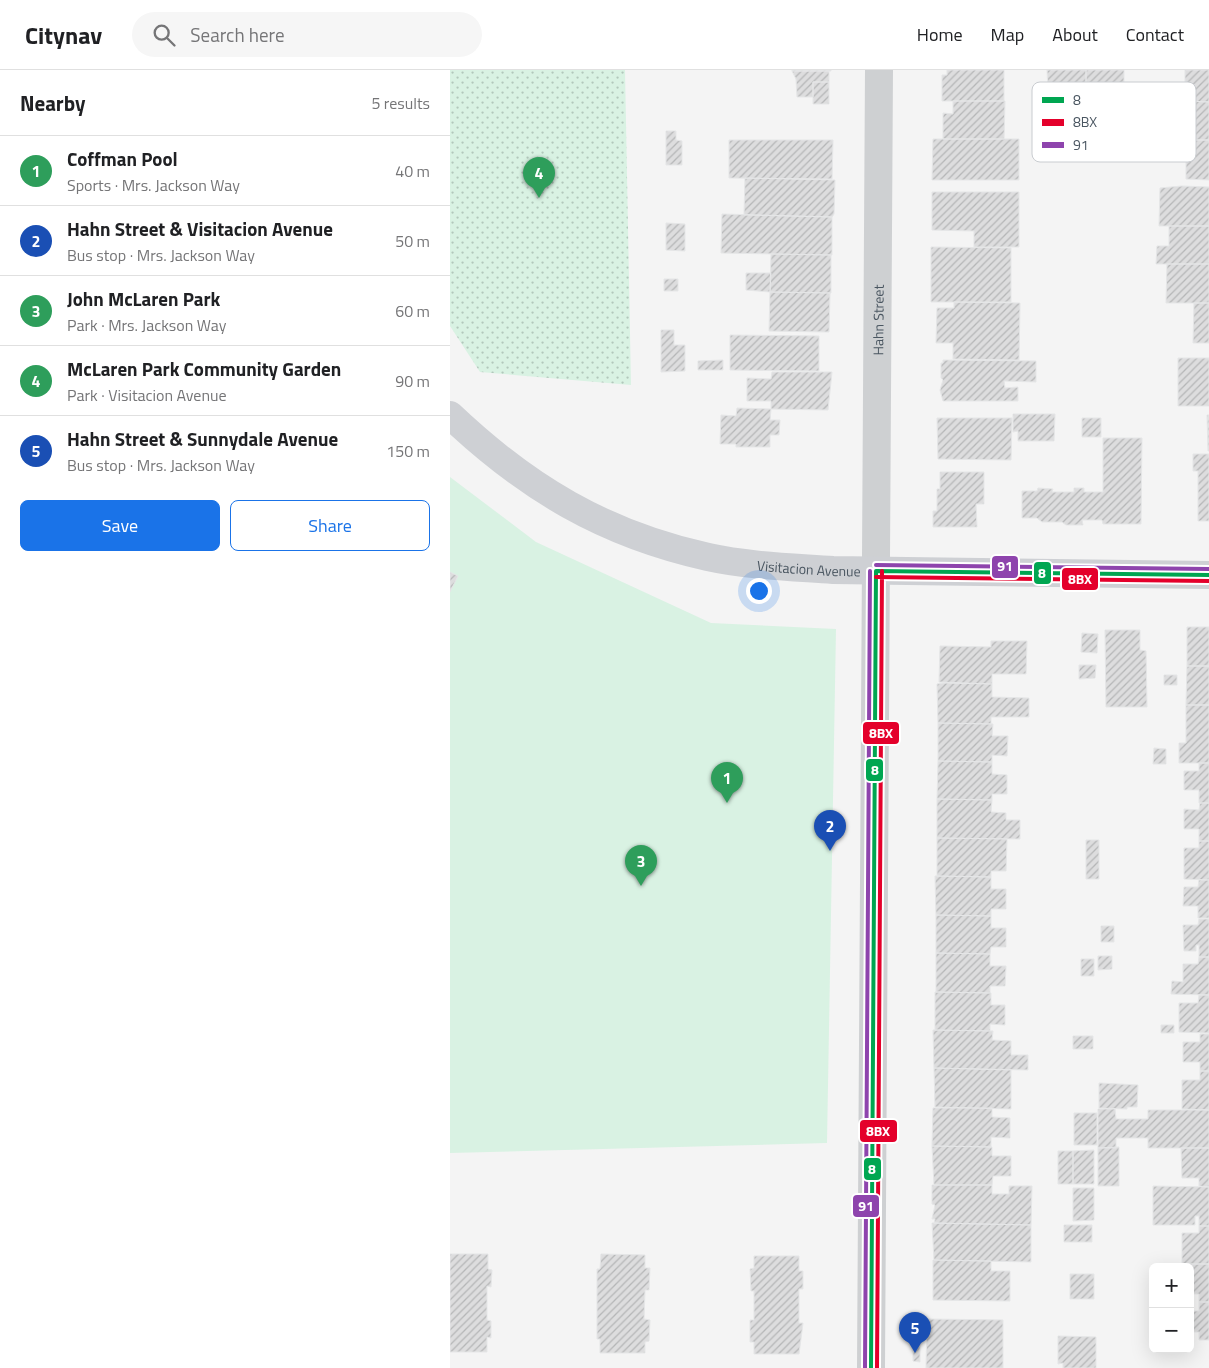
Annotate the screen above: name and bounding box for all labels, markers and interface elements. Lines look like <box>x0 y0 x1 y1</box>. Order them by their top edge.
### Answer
search box <box>132 12 482 57</box>
text: Citynav <box>25 17 102 53</box>
text: Search here <box>190 20 285 49</box>
icon: search <box>150 21 178 49</box>
text: Home <box>917 21 963 48</box>
text: Map <box>991 21 1024 48</box>
text: About <box>1052 21 1098 48</box>
text: Contact <box>1126 21 1184 48</box>
legend <box>1032 82 1196 162</box>
text: Nearby <box>20 87 85 119</box>
text: 8 <box>1073 89 1081 110</box>
text: 5 results <box>371 91 430 115</box>
text: 8BX <box>1073 111 1097 132</box>
text: 91 <box>1073 134 1089 155</box>
text: Coffman Pool <box>67 144 178 173</box>
pin: 4 <box>523 157 555 198</box>
text: 1 <box>32 159 40 183</box>
text: 40 m <box>395 159 430 183</box>
text: Sports · Mrs. Jackson Way <box>67 173 240 197</box>
text: Hahn Street & Visitacion Avenue <box>67 214 333 243</box>
text: 2 <box>32 229 40 253</box>
text: 50 m <box>395 229 430 253</box>
text: Bus stop · Mrs. Jackson Way <box>67 243 255 267</box>
text: John McLaren Park <box>67 284 220 313</box>
street label: Hahn Street <box>867 284 888 355</box>
text: 3 <box>32 299 40 323</box>
text: 60 m <box>395 299 430 323</box>
text: Park · Mrs. Jackson Way <box>67 313 226 337</box>
text: McLaren Park Community Garden <box>67 354 341 383</box>
text: 4 <box>32 369 40 393</box>
text: 90 m <box>395 369 430 393</box>
text: Park · Visitacion Avenue <box>67 383 227 407</box>
text: Hahn Street & Sunnydale Avenue <box>67 424 338 453</box>
text: 5 <box>32 439 40 463</box>
text: 150 m <box>386 439 430 463</box>
text: Bus stop · Mrs. Jackson Way <box>67 453 255 477</box>
button: Save <box>20 500 220 551</box>
button: Share <box>230 500 430 551</box>
street label: Visitacion Avenue <box>756 554 861 581</box>
line badge: 91 <box>991 555 1019 579</box>
text: 91 <box>997 555 1013 576</box>
line badge: 8 <box>1033 561 1052 585</box>
text: 8 <box>1038 562 1046 583</box>
line badge: 8BX <box>1061 567 1099 591</box>
text: 8BX <box>1068 568 1092 589</box>
your location <box>746 578 772 604</box>
line badge: 8BX <box>862 721 900 745</box>
text: 8BX <box>869 722 893 743</box>
line badge: 8 <box>865 758 884 782</box>
text: 8 <box>871 759 879 780</box>
pin: 1 <box>711 762 743 803</box>
pin: 2 <box>814 810 846 851</box>
pin: 3 <box>625 845 657 886</box>
line badge: 8BX <box>859 1119 898 1143</box>
text: 8BX <box>866 1120 890 1141</box>
line badge: 8 <box>863 1157 882 1181</box>
text: 8 <box>868 1158 876 1179</box>
line badge: 91 <box>852 1194 880 1218</box>
text: 91 <box>858 1195 874 1216</box>
map controls <box>1149 1263 1194 1353</box>
button: + <box>1149 1263 1194 1308</box>
button: − <box>1149 1308 1194 1353</box>
pin: 5 <box>899 1312 931 1353</box>

